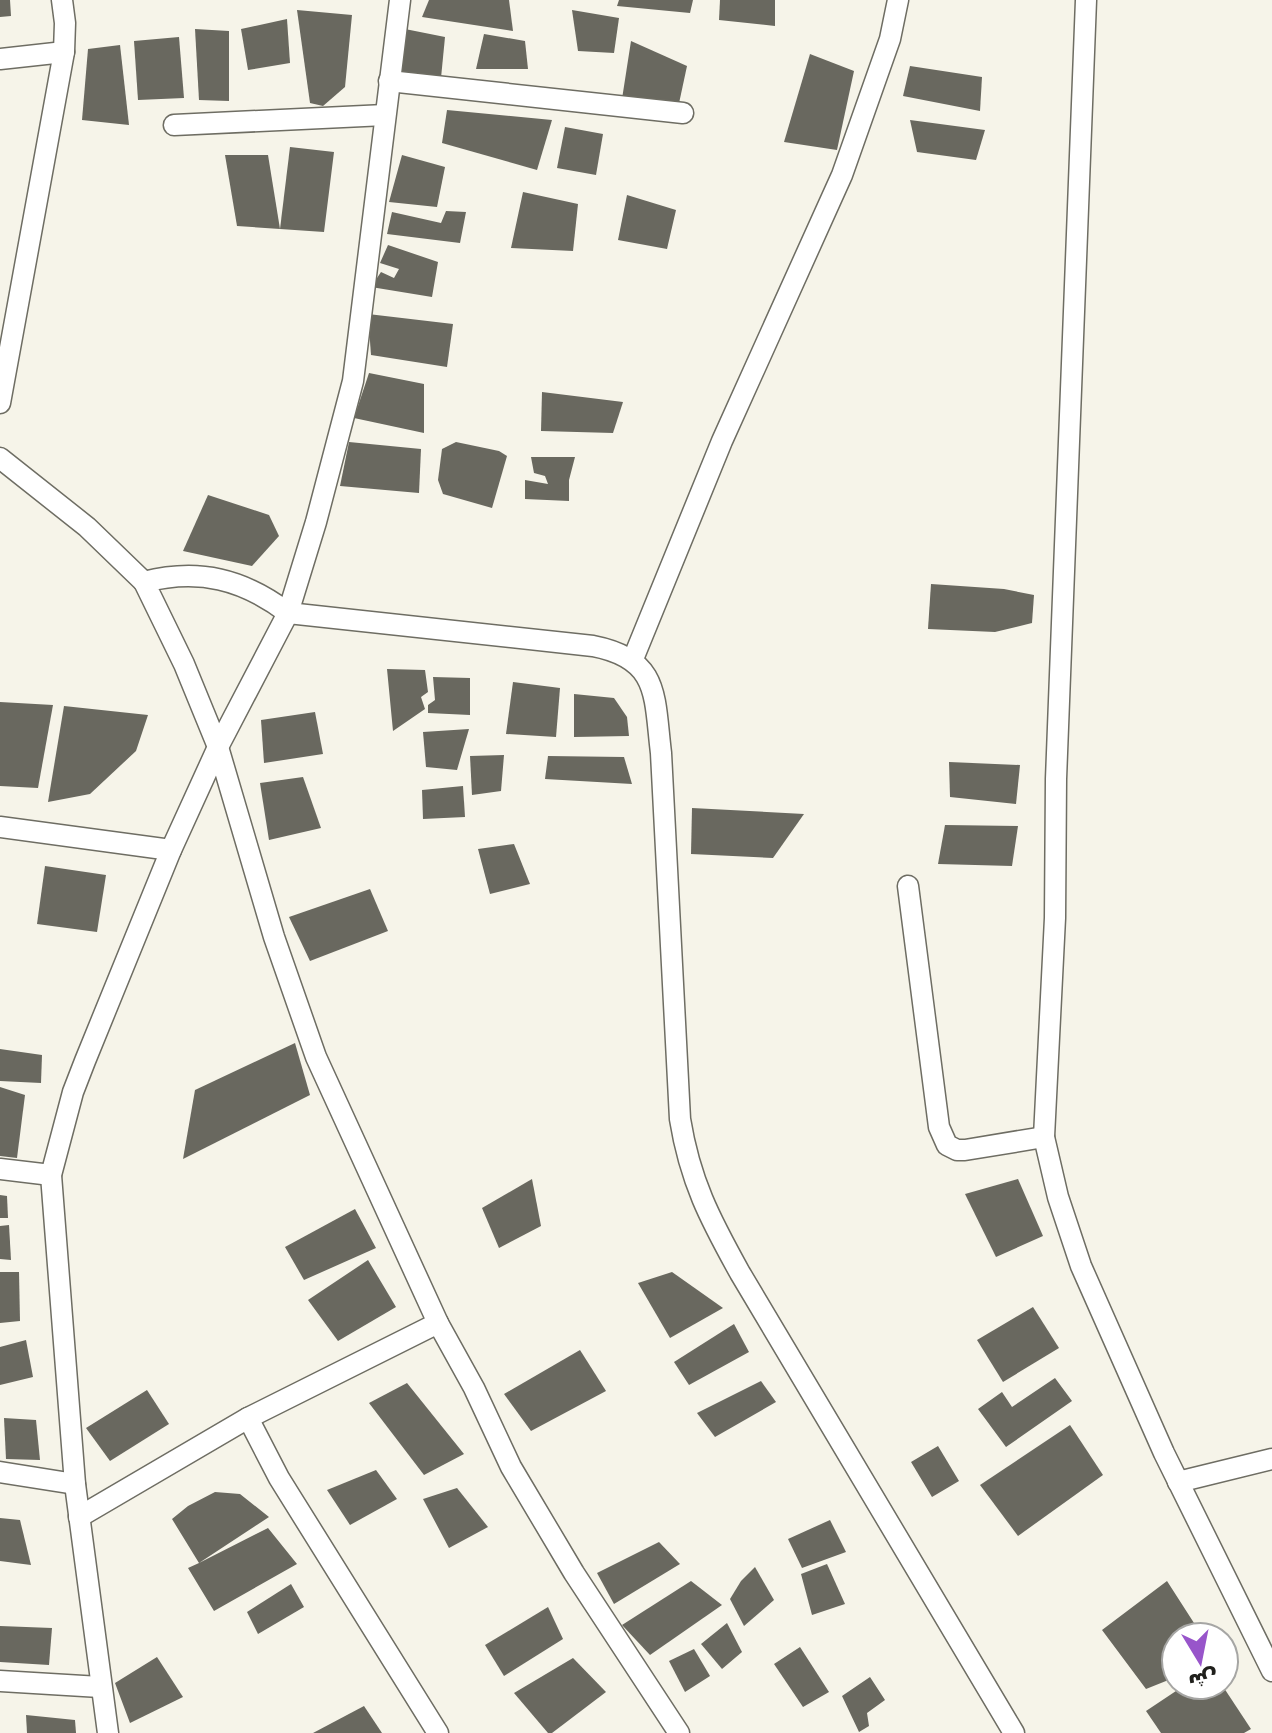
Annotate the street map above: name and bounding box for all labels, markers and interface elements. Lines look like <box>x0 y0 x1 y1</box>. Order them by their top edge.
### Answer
north arrow <box>1160 1621 1240 1701</box>
text: ش <box>1186 1665 1221 1695</box>

